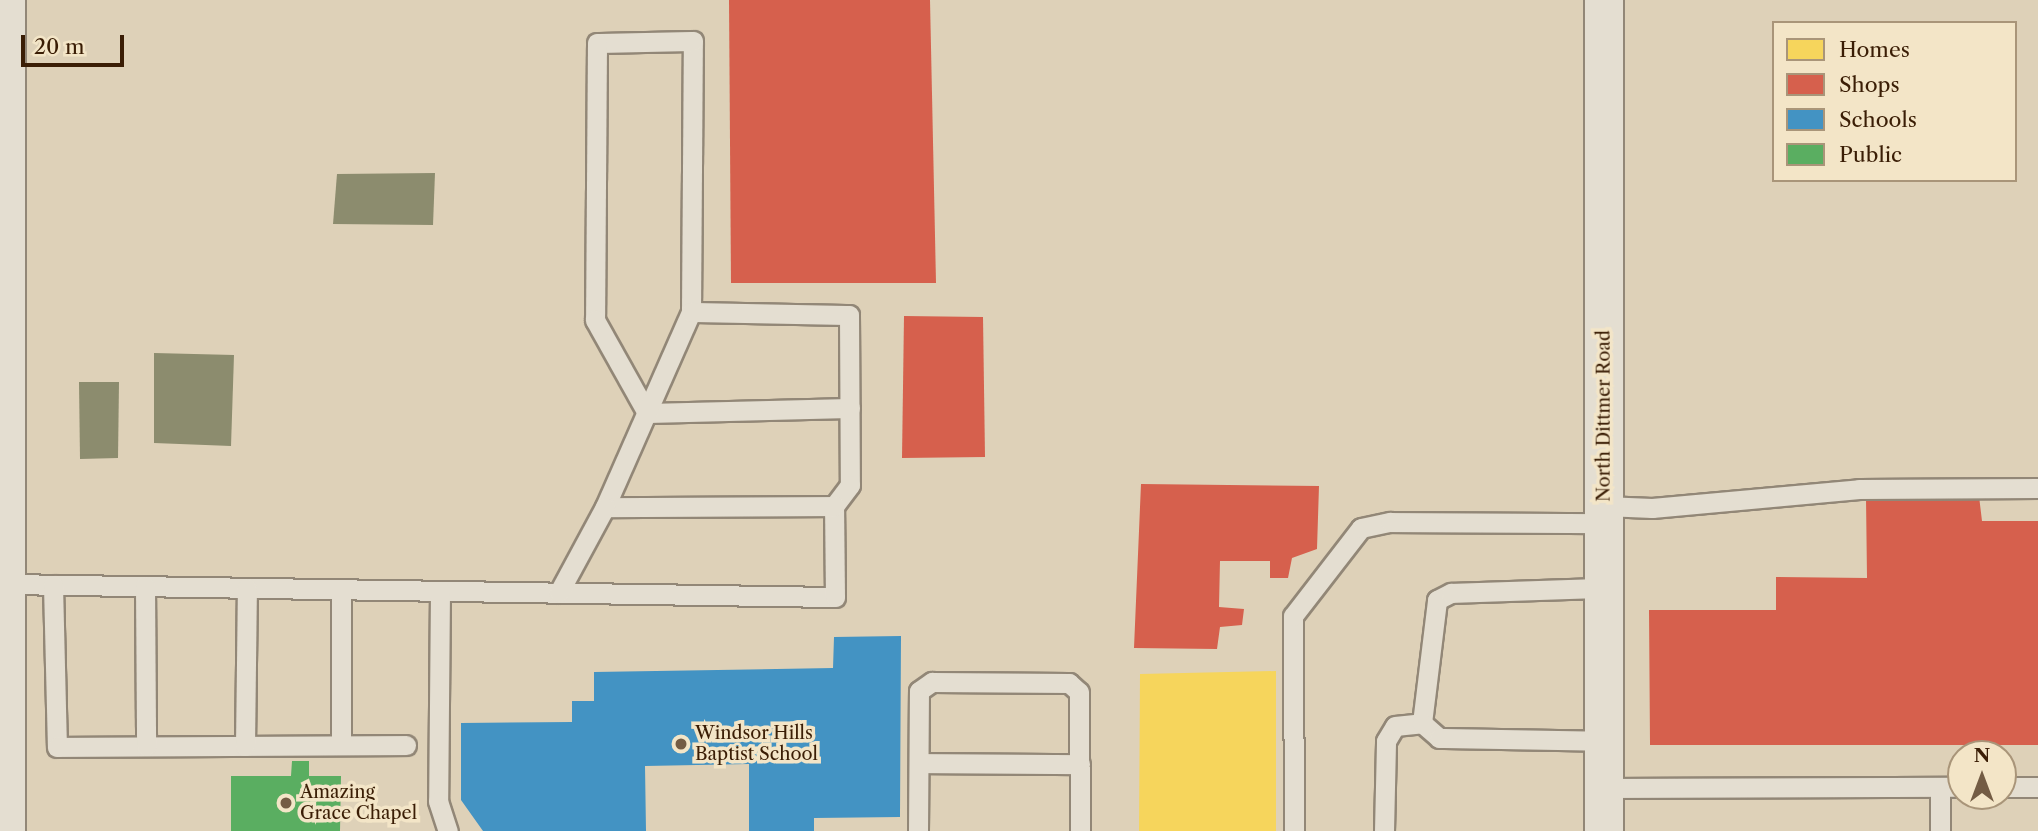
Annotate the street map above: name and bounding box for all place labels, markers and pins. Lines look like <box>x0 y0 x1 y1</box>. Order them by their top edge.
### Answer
place label: Windsor Hills Baptist School <box>695 723 818 766</box>
marker: Windsor Hills Baptist School <box>673 736 689 752</box>
place label: Amazing Grace Chapel <box>300 782 417 824</box>
marker: Amazing Grace Chapel <box>278 795 294 811</box>

